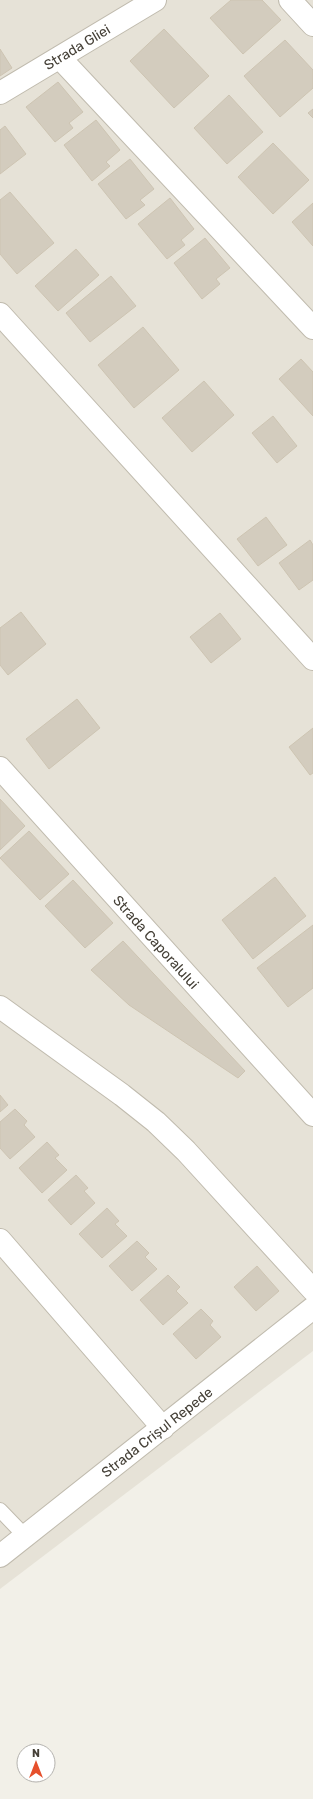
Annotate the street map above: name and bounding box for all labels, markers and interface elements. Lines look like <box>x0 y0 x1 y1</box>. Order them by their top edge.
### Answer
street label: Strada Gliei <box>41 21 113 74</box>
street label: Strada Caporalului <box>109 892 202 993</box>
street label: Strada Crișul Repede <box>98 1384 216 1481</box>
north arrow <box>16 1743 56 1783</box>
text: N <box>32 1747 40 1760</box>

